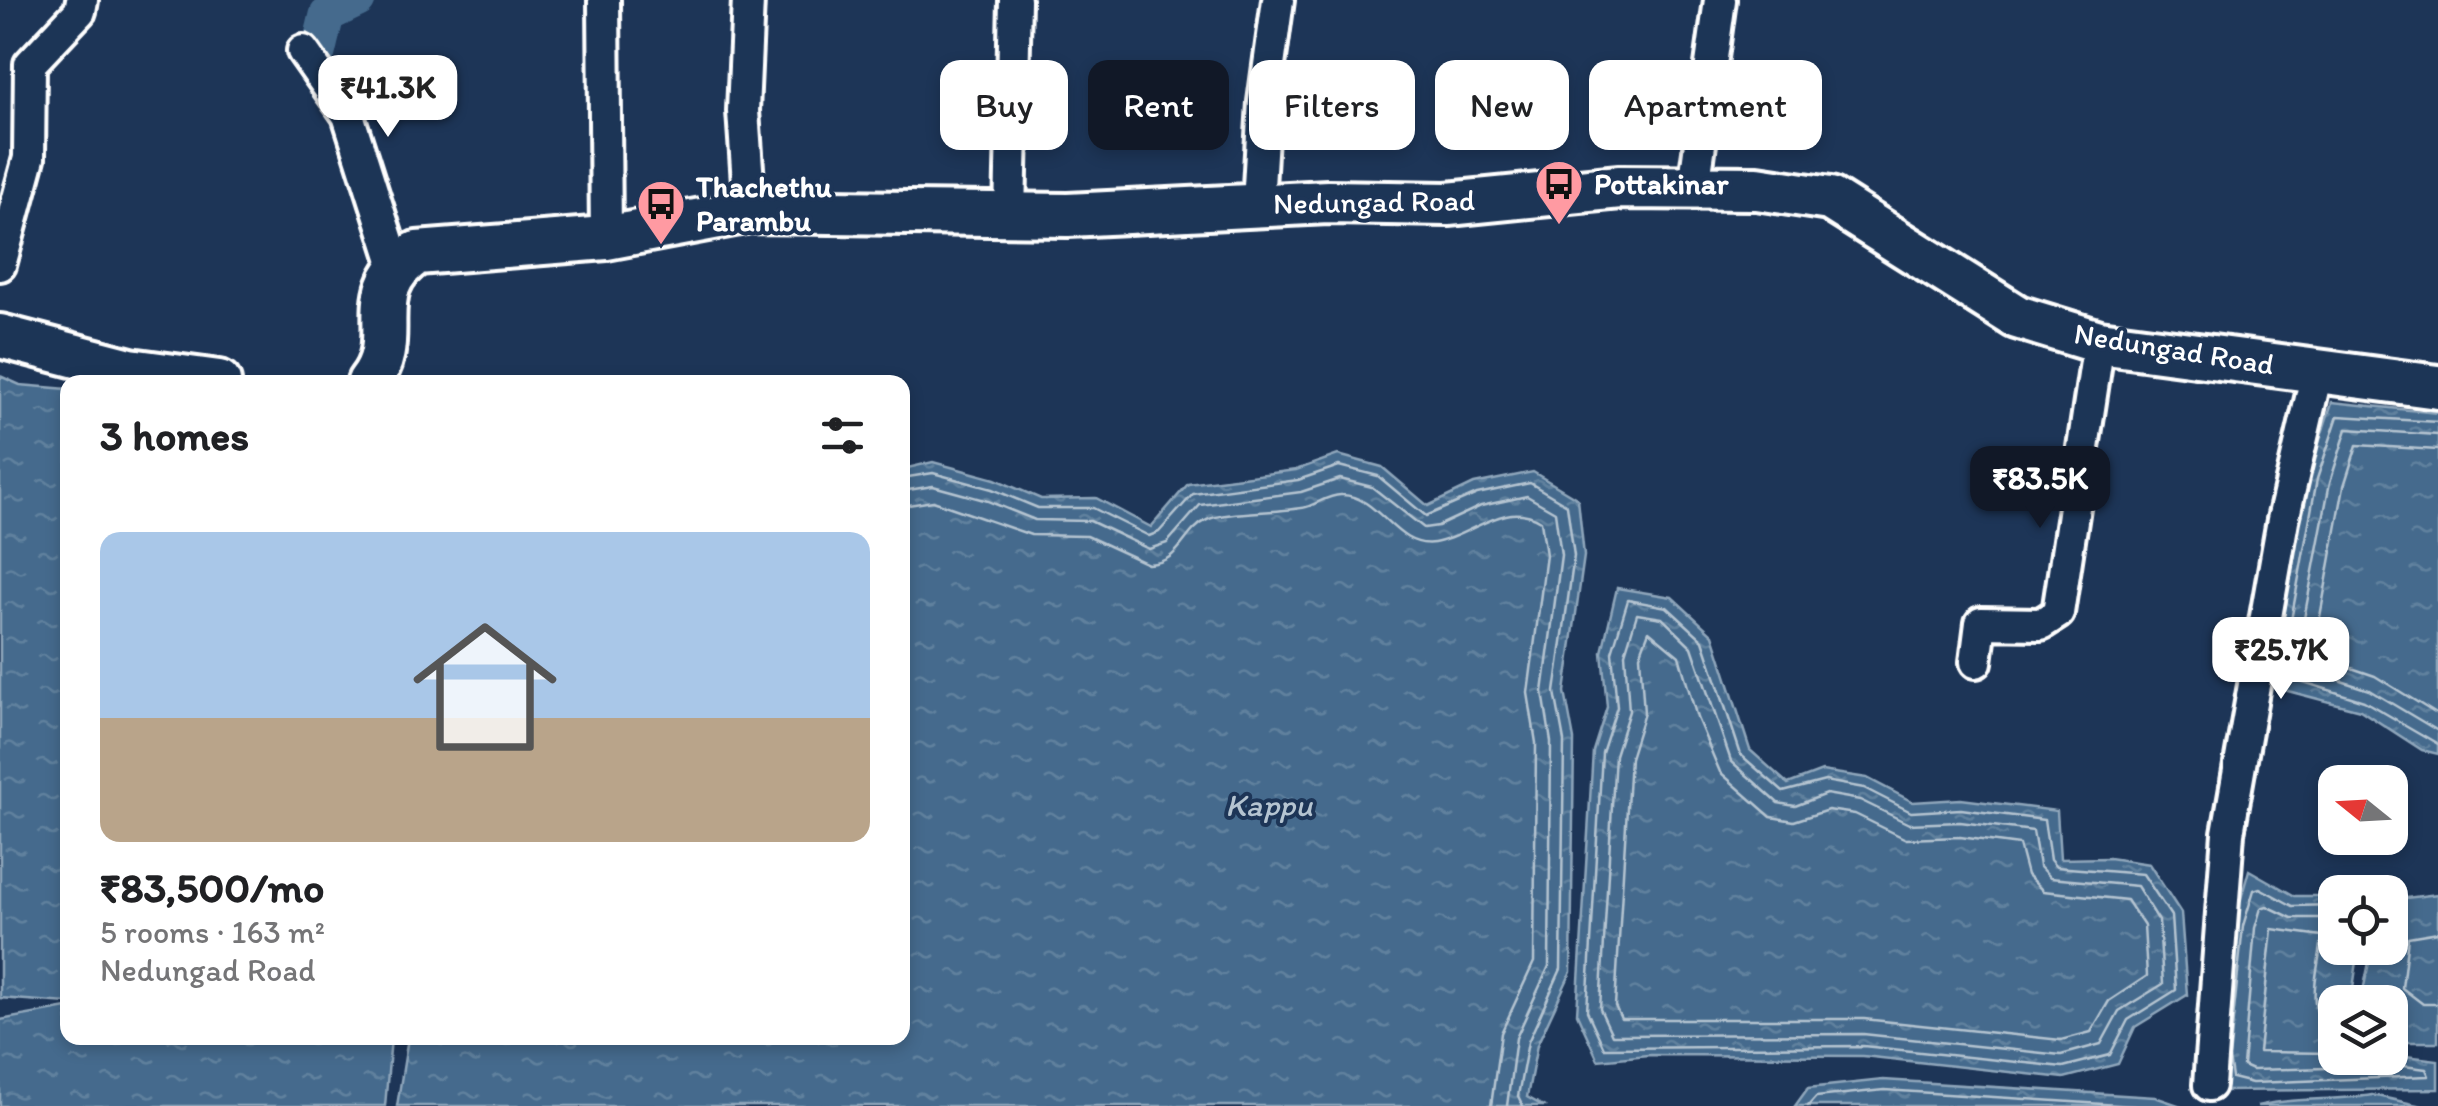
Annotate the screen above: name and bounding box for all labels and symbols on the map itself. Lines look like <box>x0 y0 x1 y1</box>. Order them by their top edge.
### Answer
pin: ₹41.3K <box>307 55 469 140</box>
bus stop icon: Pottakinar <box>1533 158 1585 226</box>
place label: Pottakinar <box>1594 165 1729 202</box>
place label: Thachethu Parambu <box>695 168 832 239</box>
bus stop icon: Thachethu Parambu <box>635 178 687 246</box>
street label: Nedungad Road <box>1273 181 1475 222</box>
street label: Nedungad Road <box>2071 314 2277 383</box>
pin: ₹83.5K <box>1959 446 2121 531</box>
pin: ₹25.7K <box>2200 617 2362 702</box>
north arrow <box>2318 765 2408 855</box>
water label: Kappu <box>1225 786 1313 824</box>

